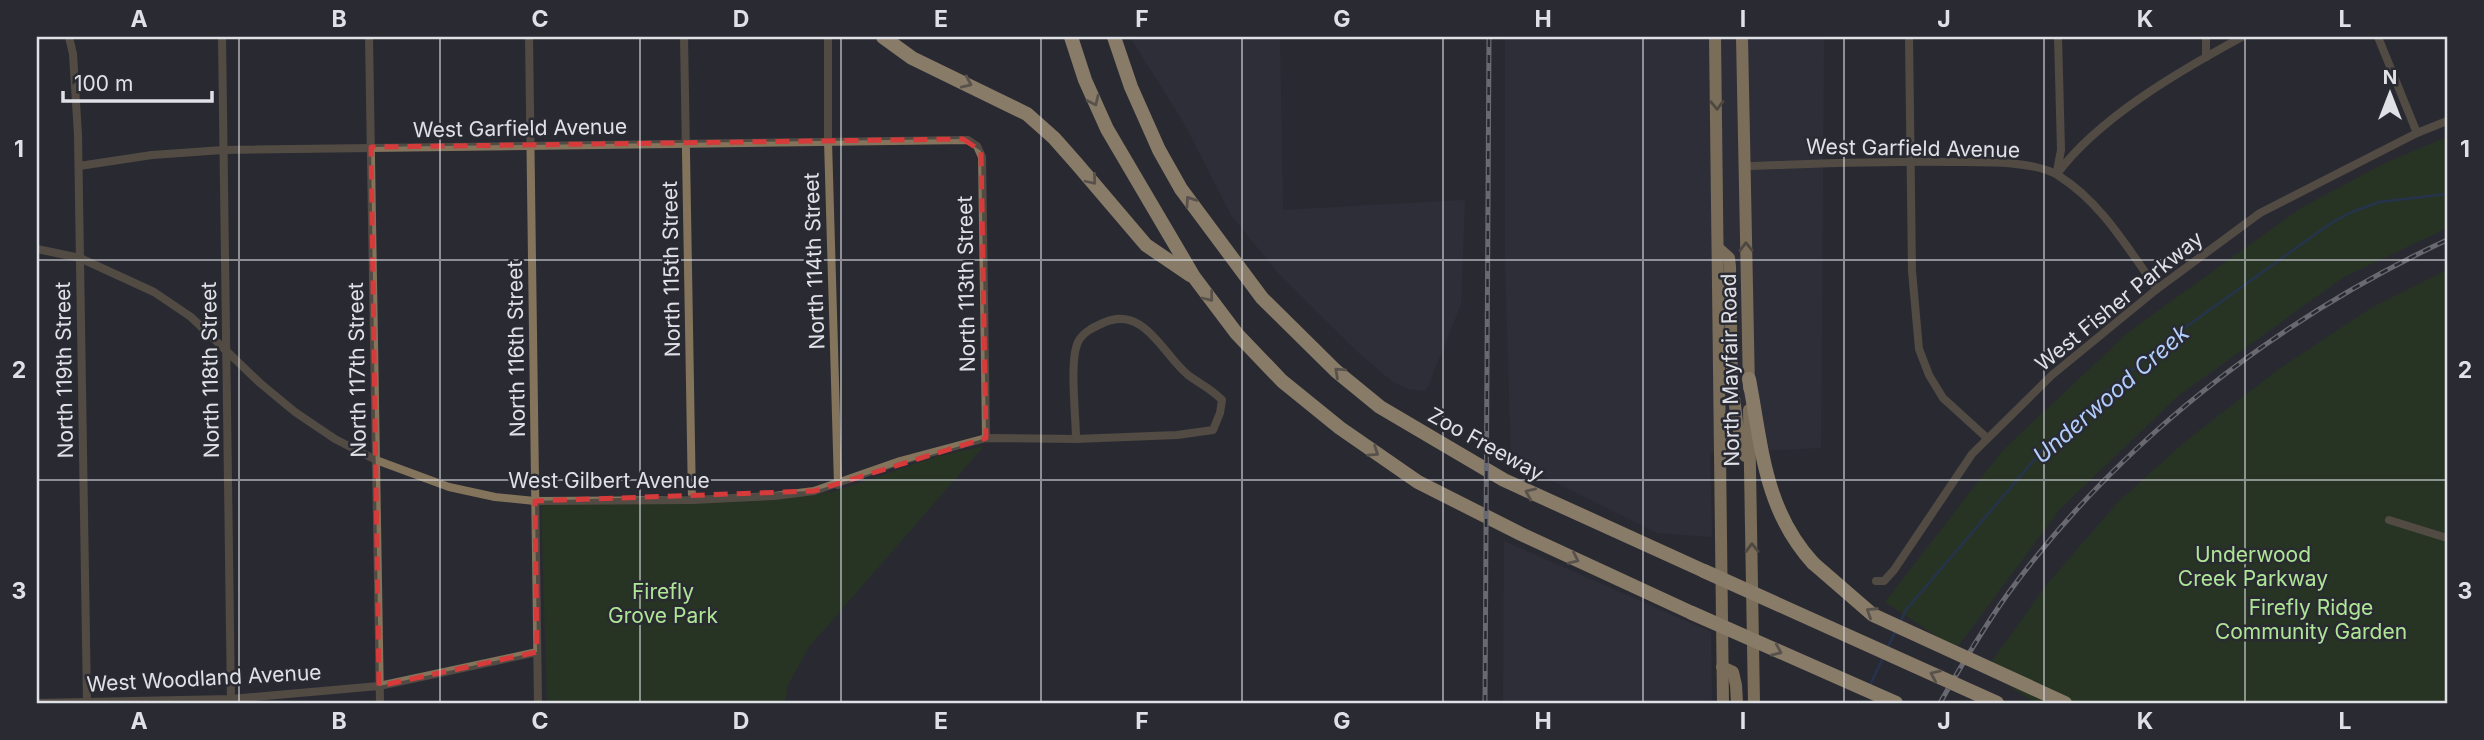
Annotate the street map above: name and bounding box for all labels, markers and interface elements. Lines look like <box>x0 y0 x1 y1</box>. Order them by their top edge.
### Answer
text: A <box>130 5 148 33</box>
text: B <box>331 5 347 33</box>
text: C <box>531 5 549 33</box>
text: D <box>733 5 749 33</box>
text: E <box>934 5 948 33</box>
text: F <box>1135 5 1149 33</box>
text: G <box>1333 5 1351 33</box>
text: H <box>1534 5 1552 33</box>
text: I <box>1740 5 1746 33</box>
text: J <box>1937 5 1951 33</box>
text: K <box>2137 5 2153 33</box>
text: L <box>2338 5 2352 33</box>
scale bar <box>63 60 212 104</box>
north arrow <box>2354 60 2424 130</box>
text: N <box>2383 66 2397 89</box>
text: 100 m <box>74 71 133 96</box>
one-way arrow <box>960 75 972 89</box>
one-way arrow <box>1086 94 1100 106</box>
one-way arrow <box>1709 100 1725 111</box>
street label: West Garfield Avenue <box>413 114 627 142</box>
street label: West Garfield Avenue <box>1806 134 2020 162</box>
text: 1 <box>14 135 24 163</box>
text: 1 <box>2460 135 2470 163</box>
street label: North 114th Street <box>798 172 830 350</box>
one-way arrow <box>1084 172 1096 185</box>
street label: North 115th Street <box>657 181 685 357</box>
street label: North 113th Street <box>952 195 980 372</box>
one-way arrow <box>1186 196 1198 209</box>
street label: West Fisher Parkway <box>2030 226 2208 376</box>
one-way arrow <box>1739 241 1754 252</box>
street label: North 116th Street <box>502 260 530 437</box>
street label: North Mayfair Road <box>1716 273 1744 467</box>
street label: North 119th Street <box>50 281 78 459</box>
street label: North 118th Street <box>196 281 224 458</box>
street label: North 117th Street <box>343 282 371 458</box>
one-way arrow <box>1201 289 1214 301</box>
water label: Underwood Creek <box>2027 318 2195 469</box>
text: 2 <box>12 356 26 384</box>
text: 2 <box>2458 356 2472 384</box>
one-way arrow <box>1334 368 1347 380</box>
street label: Zoo Freeway <box>1424 402 1548 486</box>
one-way arrow <box>1366 444 1379 456</box>
street label: West Gilbert Avenue <box>508 468 710 493</box>
one-way arrow <box>1525 487 1538 501</box>
one-way arrow <box>1744 542 1760 553</box>
park label: Underwood Creek Parkway <box>2178 542 2328 591</box>
one-way arrow <box>1567 551 1579 565</box>
text: 3 <box>12 577 26 605</box>
text: 3 <box>2458 577 2472 605</box>
park label: Firefly Grove Park <box>608 579 718 628</box>
park label: Firefly Ridge Community Garden <box>2215 595 2407 644</box>
one-way arrow <box>1865 607 1878 620</box>
one-way arrow <box>1770 643 1782 657</box>
street label: West Woodland Avenue <box>86 659 322 697</box>
one-way arrow <box>1929 669 1942 683</box>
text: A <box>130 707 148 735</box>
text: B <box>331 707 347 735</box>
text: C <box>531 707 549 735</box>
text: D <box>733 707 749 735</box>
text: E <box>934 707 948 735</box>
text: F <box>1135 707 1149 735</box>
text: G <box>1333 707 1351 735</box>
text: H <box>1534 707 1552 735</box>
text: I <box>1740 707 1746 735</box>
text: J <box>1937 707 1951 735</box>
text: K <box>2137 707 2153 735</box>
text: L <box>2338 707 2352 735</box>

